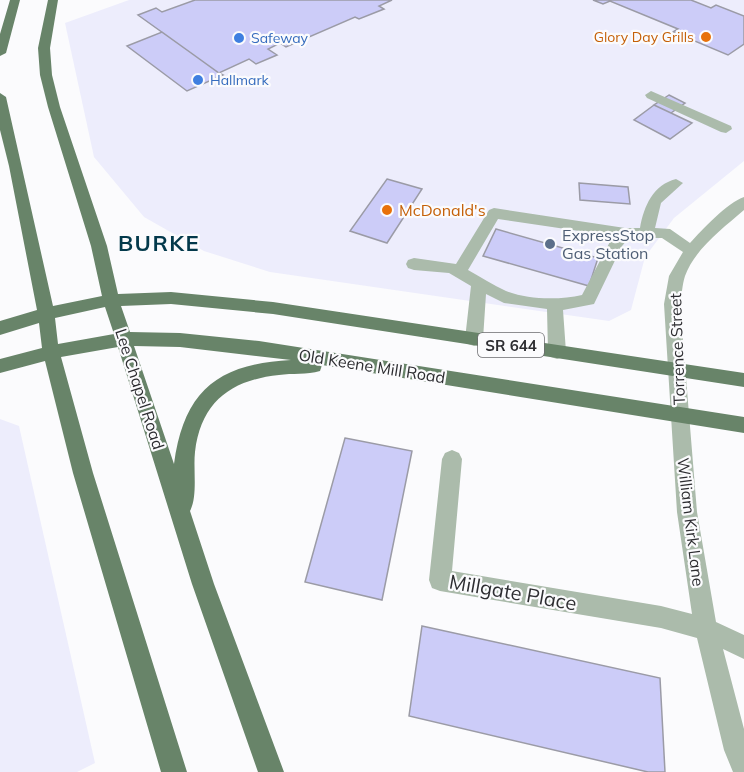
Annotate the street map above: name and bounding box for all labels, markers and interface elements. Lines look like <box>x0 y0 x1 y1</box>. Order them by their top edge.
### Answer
place label: Glory Day Grills <box>594 28 694 46</box>
place label: Safeway <box>251 29 309 47</box>
marker: Glory Day Grills <box>699 30 713 44</box>
marker: Safeway <box>232 31 246 45</box>
place label: Hallmark <box>210 71 270 89</box>
marker: Hallmark <box>191 73 205 87</box>
place label: McDonald's <box>399 200 486 220</box>
marker: McDonald's <box>380 203 394 217</box>
place label: ExpressStop Gas Station <box>562 225 654 263</box>
district label: BURKE <box>118 229 200 257</box>
marker: ExpressStop Gas Station <box>543 237 557 251</box>
street label: Torrence Street <box>665 292 689 405</box>
street label: Lee Chapel Road <box>111 326 169 452</box>
road number: SR 644 <box>478 333 544 357</box>
street label: Old Keene Mill Road <box>297 345 447 387</box>
street label: William Kirk Lane <box>673 457 709 587</box>
street label: Millgate Place <box>447 569 579 615</box>

